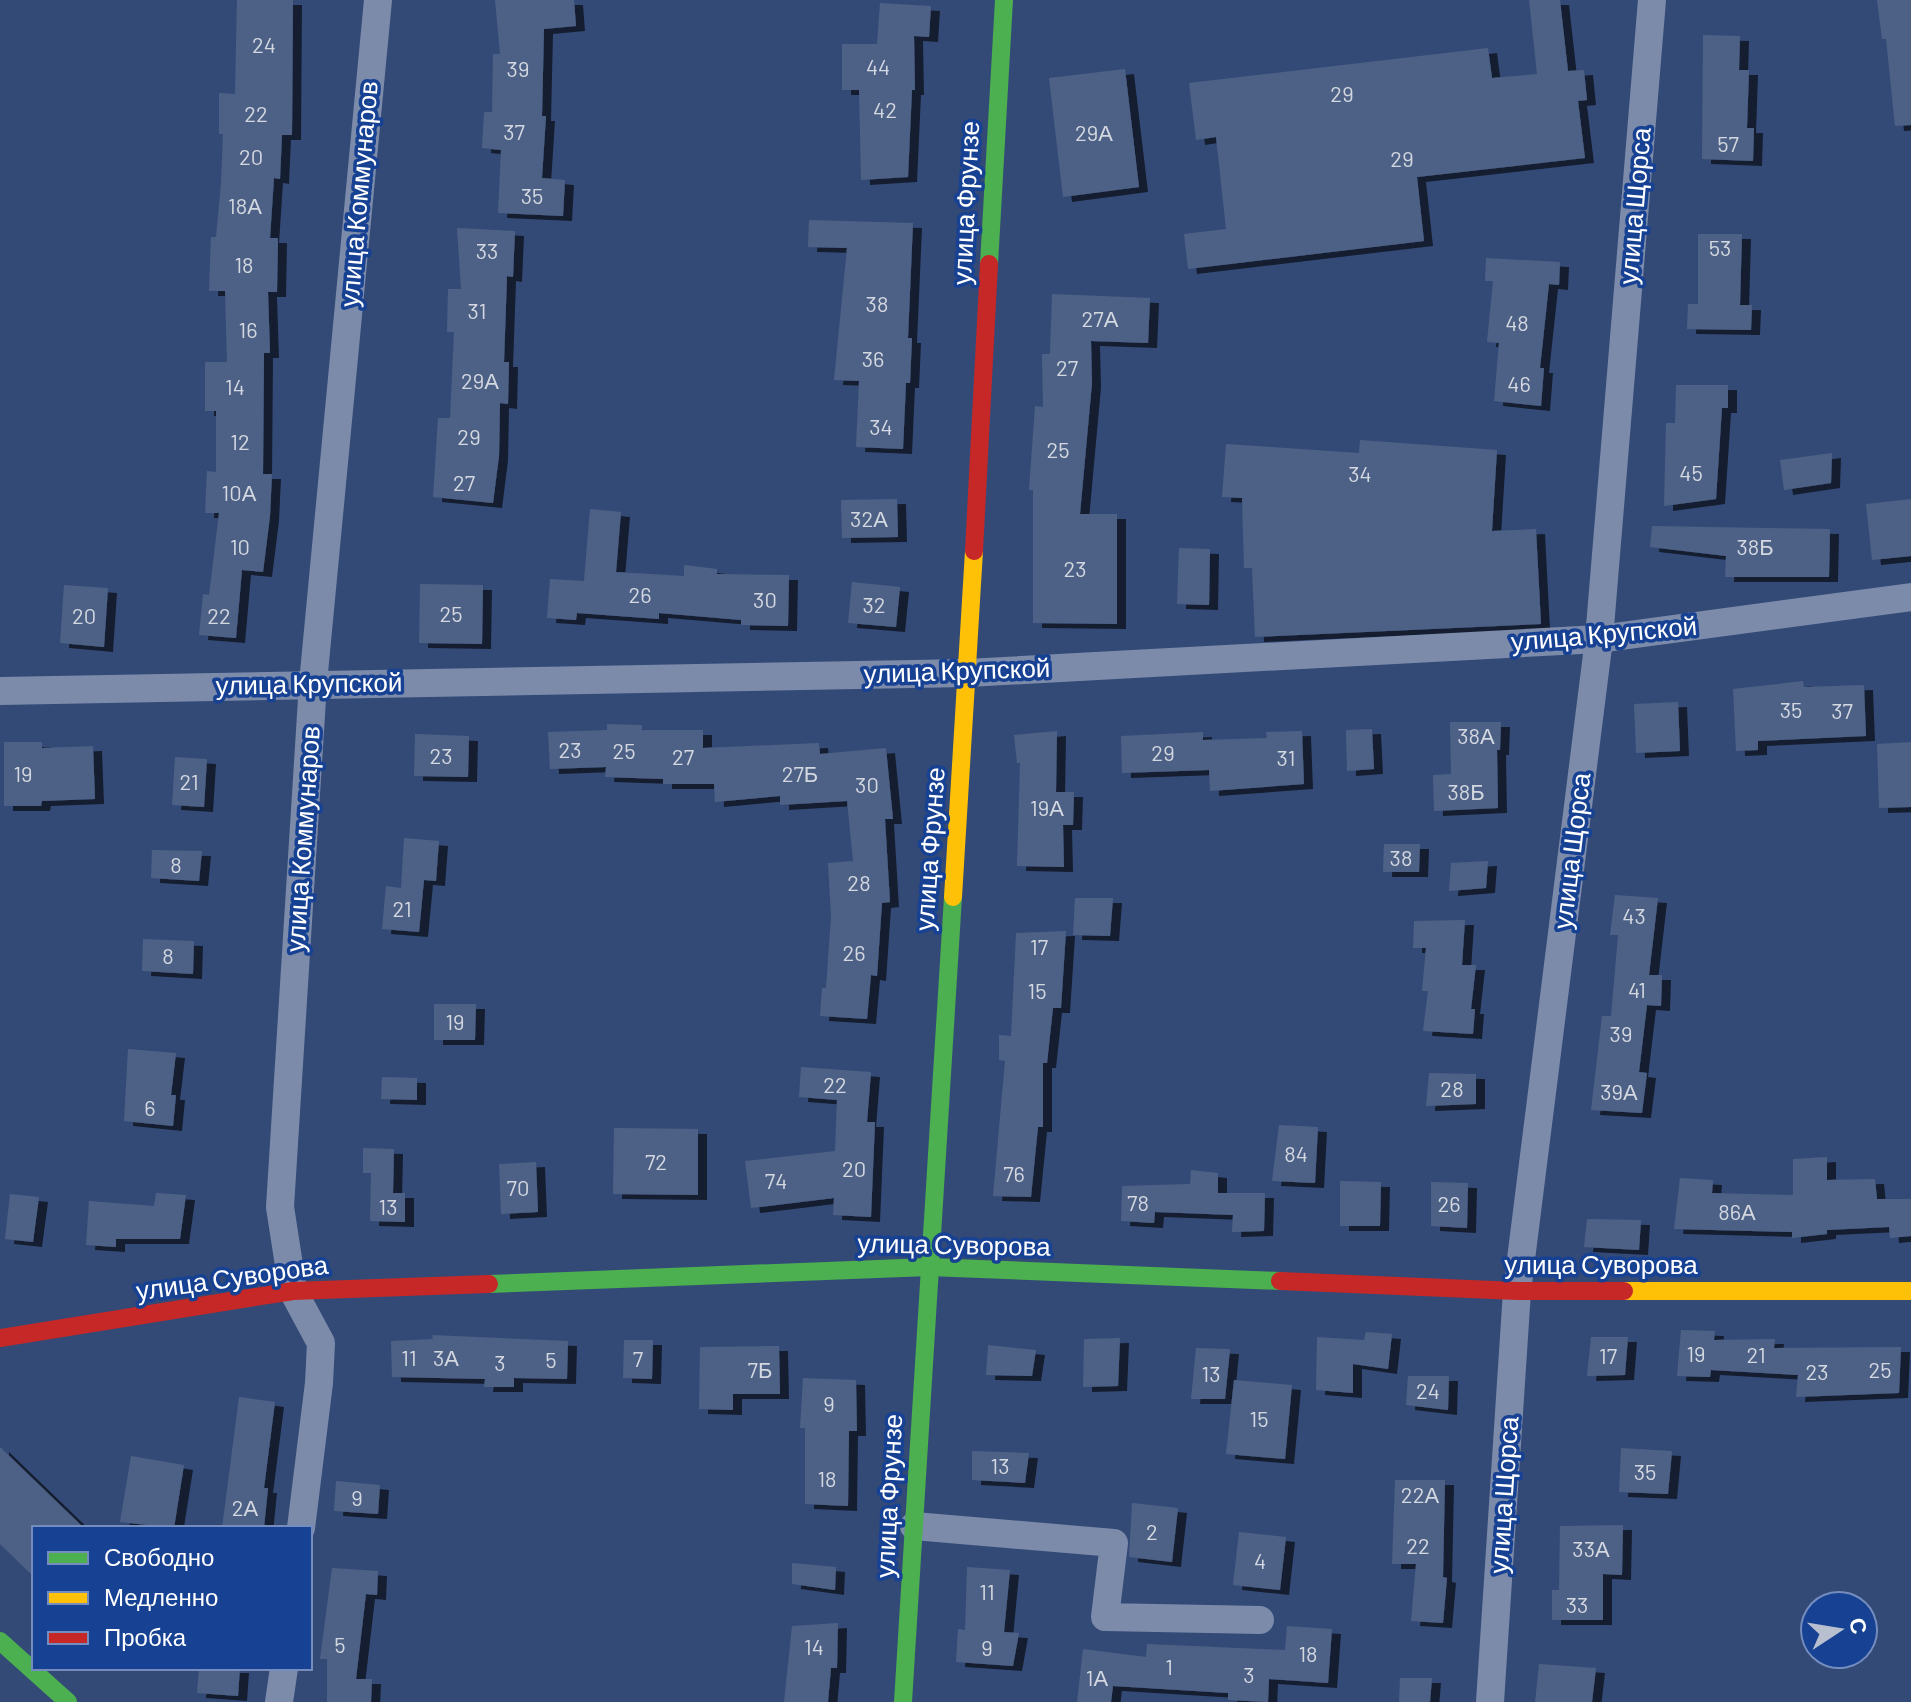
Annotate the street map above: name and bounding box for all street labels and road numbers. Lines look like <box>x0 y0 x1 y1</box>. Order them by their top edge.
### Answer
street label: улица Коммунаров <box>332 80 383 308</box>
street label: улица Фрунзе <box>945 120 984 286</box>
street label: улица Щорса <box>1611 126 1656 286</box>
street label: улица Крупской <box>1510 609 1698 656</box>
street label: улица Крупской <box>863 651 1051 688</box>
street label: улица Крупской <box>215 665 403 700</box>
street label: улица Коммунаров <box>278 725 325 953</box>
street label: улица Фрунзе <box>907 766 950 932</box>
street label: улица Щорса <box>1546 770 1596 931</box>
street label: улица Суворова <box>857 1226 1051 1261</box>
street label: улица Суворова <box>134 1248 330 1305</box>
street label: улица Суворова <box>1504 1248 1698 1279</box>
street label: улица Фрунзе <box>868 1413 907 1579</box>
street label: улица Щорса <box>1482 1415 1523 1575</box>

